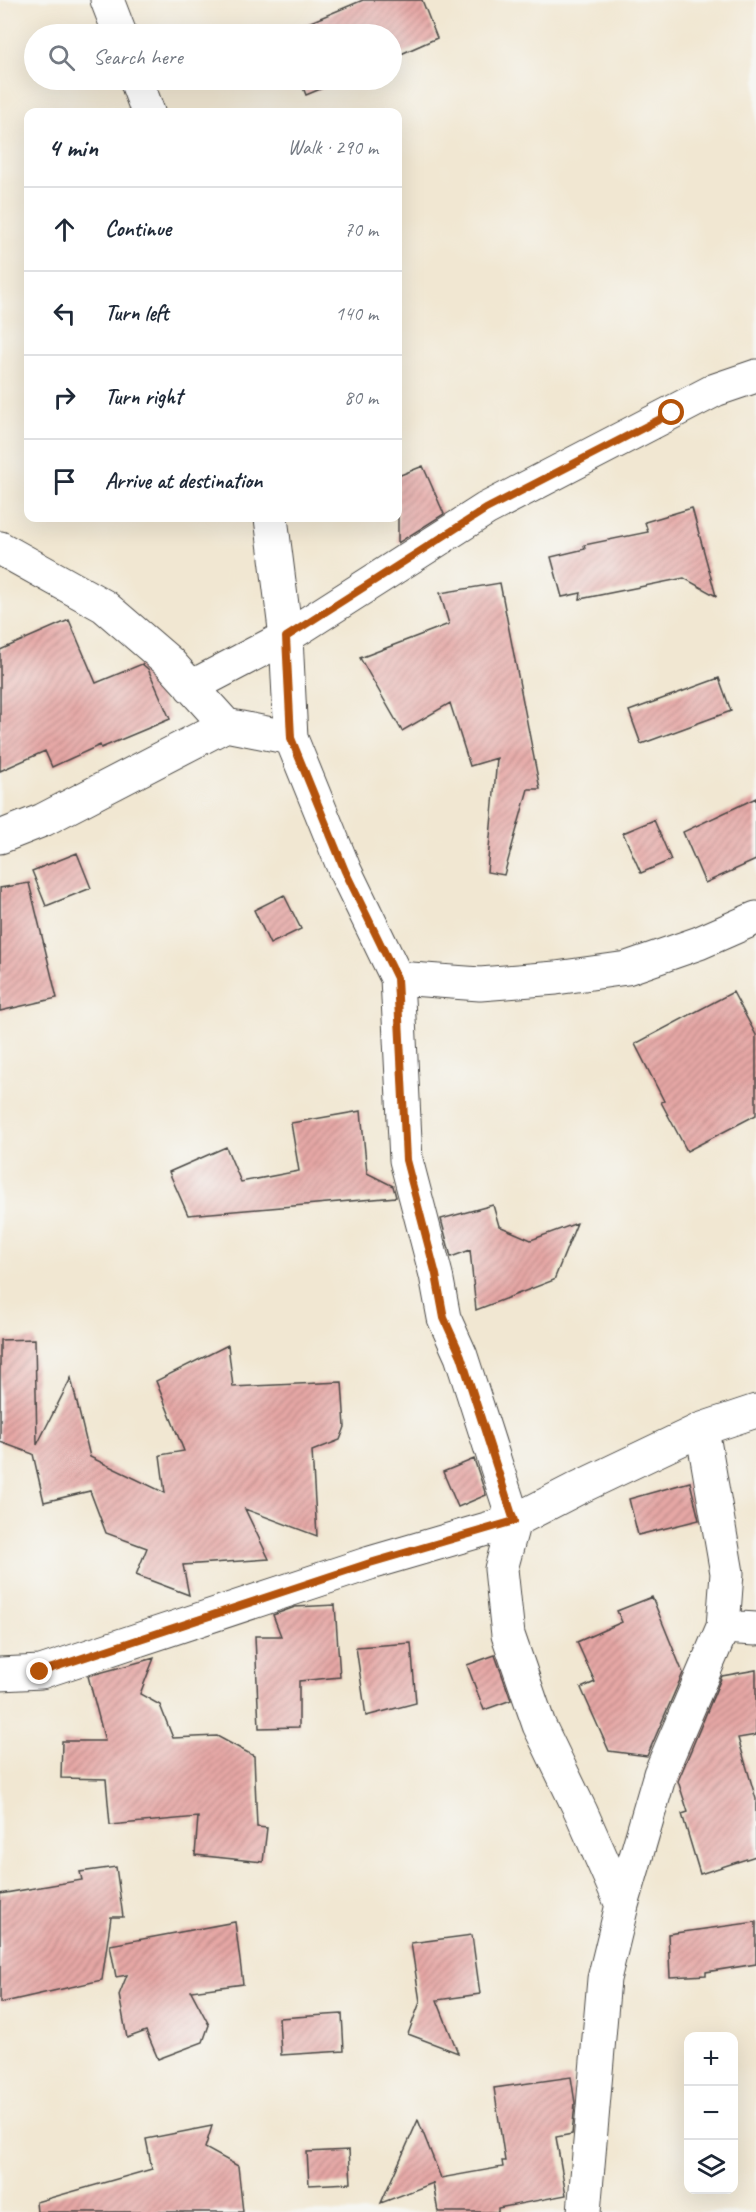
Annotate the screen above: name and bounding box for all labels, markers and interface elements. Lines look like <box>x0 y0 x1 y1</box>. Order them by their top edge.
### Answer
search box <box>24 24 402 90</box>
icon: search <box>45 41 78 74</box>
text: Search here <box>93 43 183 71</box>
text: 4 min <box>48 131 98 164</box>
text: Walk · 290 m <box>288 135 378 160</box>
icon: ahead <box>48 213 81 246</box>
text: Continue <box>105 215 171 243</box>
text: 70 m <box>344 217 378 242</box>
icon: left <box>48 297 81 330</box>
text: Turn left <box>105 299 169 327</box>
text: 140 m <box>335 301 378 326</box>
icon: right <box>48 381 81 414</box>
text: Turn right <box>105 383 182 411</box>
text: 80 m <box>344 385 378 410</box>
route start <box>658 399 684 425</box>
icon: arrive <box>48 465 81 498</box>
text: Arrive at destination <box>105 467 262 495</box>
route end <box>26 1658 52 1684</box>
map controls <box>684 2032 738 2194</box>
button: + <box>684 2032 738 2086</box>
button: − <box>684 2086 738 2140</box>
button: layers <box>684 2140 738 2194</box>

